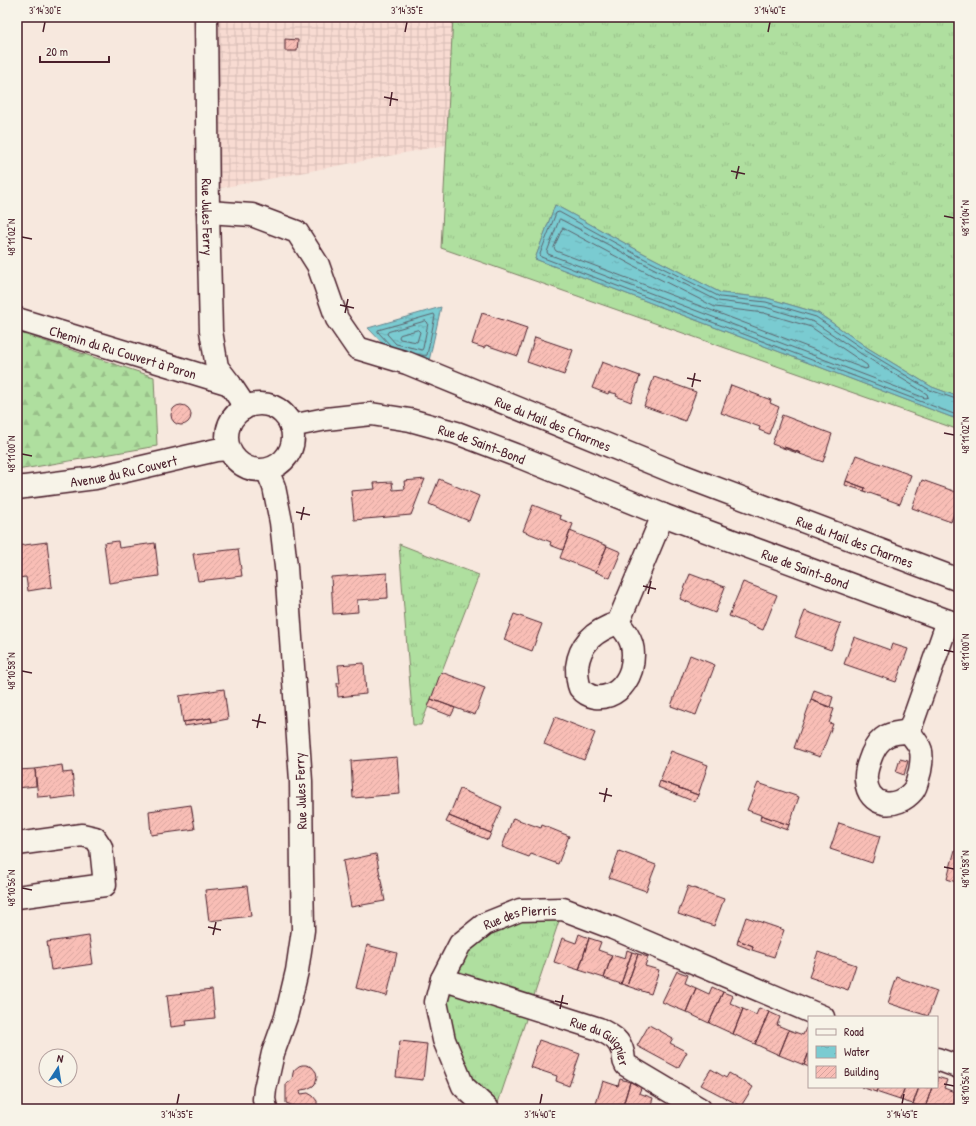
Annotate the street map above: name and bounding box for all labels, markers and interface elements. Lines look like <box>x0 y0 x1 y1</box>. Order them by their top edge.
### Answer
text: 3°14'30"E <box>29 4 62 17</box>
text: 3°14'35"E <box>391 4 424 17</box>
text: 3°14'40"E <box>754 4 786 17</box>
scale bar <box>40 38 109 64</box>
text: 20 m <box>46 43 68 60</box>
street label: Rue Jules Ferry <box>198 178 219 256</box>
text: 48°11'04"N <box>959 200 972 236</box>
text: 48°11'02"N <box>5 219 18 255</box>
street label: Chemin du Ru Couvert à Paron <box>47 320 199 383</box>
street label: Rue du Mail des Charmes <box>492 391 614 455</box>
text: 48°11'02"N <box>959 417 972 453</box>
street label: Rue de Saint-Bond <box>436 419 529 468</box>
text: 48°11'00"N <box>5 436 18 472</box>
street label: Avenue du Ru Couvert <box>69 450 179 491</box>
street label: Rue du Mail des Charmes <box>794 510 916 571</box>
street label: Rue de Saint-Bond <box>759 543 852 593</box>
text: 48°11'00"N <box>959 634 972 670</box>
text: 48°10'58"N <box>5 652 18 690</box>
street label: Rue Jules Ferry <box>289 752 312 830</box>
text: 48°10'58"N <box>959 850 972 888</box>
text: 48°10'56"N <box>5 870 18 906</box>
street label: Rue des Pierris <box>480 900 556 933</box>
street label: Rue du Guignier <box>568 1011 635 1069</box>
legend <box>808 1016 938 1088</box>
text: Road <box>844 1023 864 1040</box>
text: Water <box>844 1043 870 1060</box>
north arrow <box>38 1048 78 1088</box>
text: N <box>56 1051 65 1066</box>
text: Building <box>844 1063 879 1080</box>
text: 48°10'56"N <box>959 1068 972 1104</box>
text: 3°14'35"E <box>161 1108 194 1121</box>
text: 3°14'40"E <box>524 1108 556 1121</box>
text: 3°14'45"E <box>886 1108 918 1121</box>

